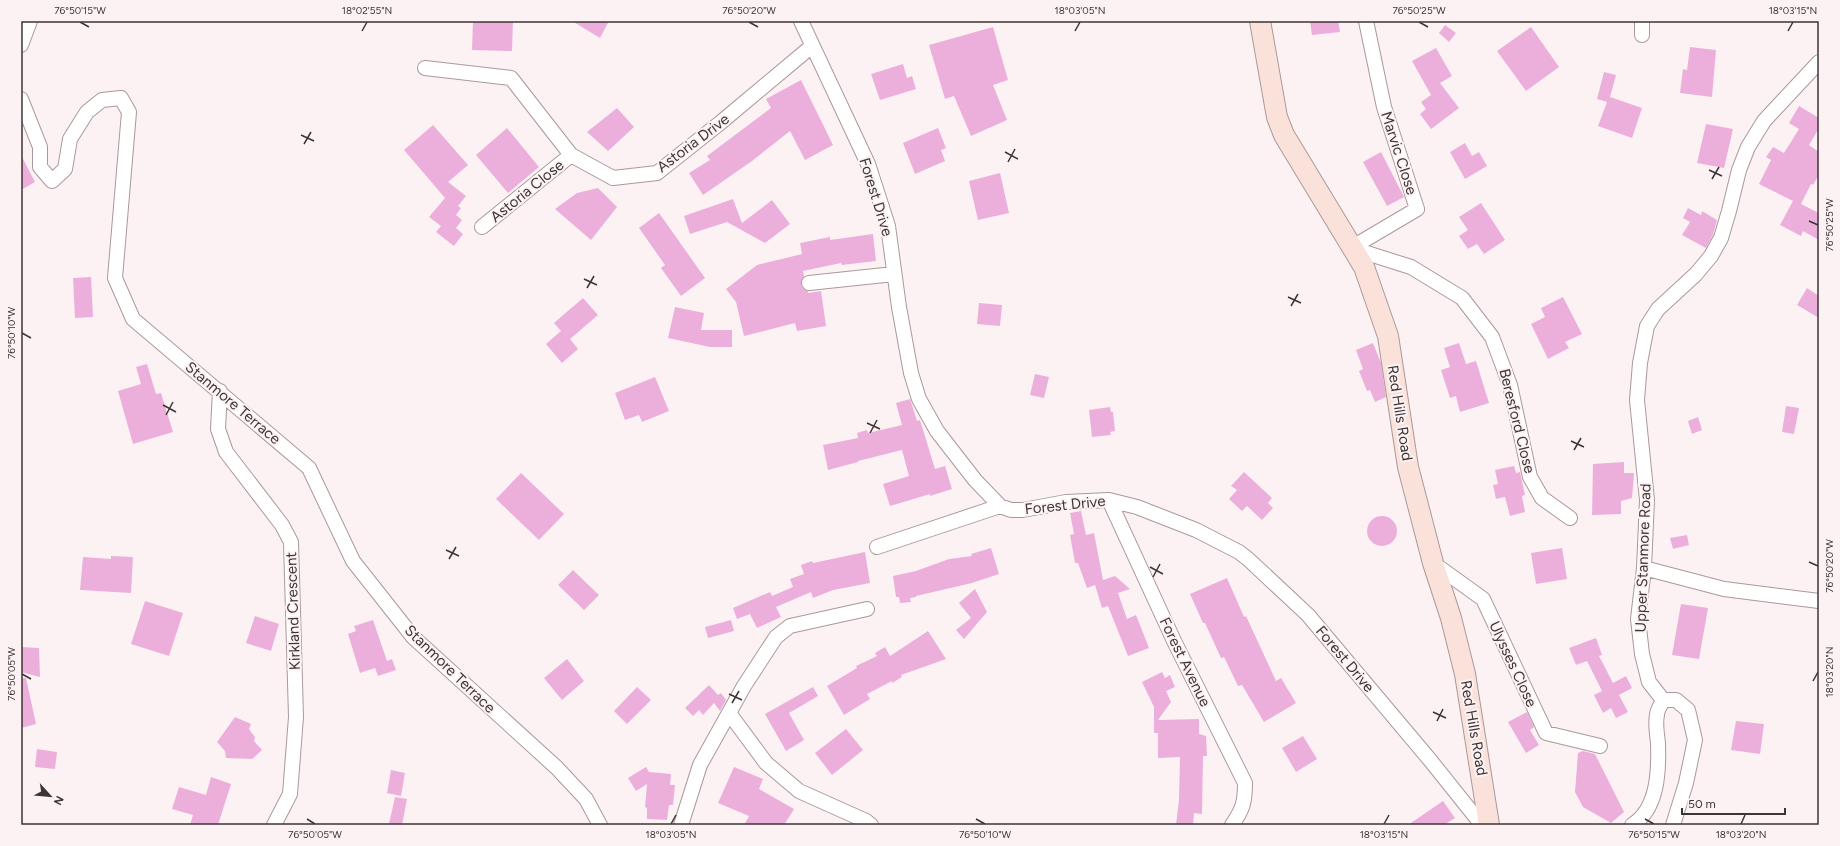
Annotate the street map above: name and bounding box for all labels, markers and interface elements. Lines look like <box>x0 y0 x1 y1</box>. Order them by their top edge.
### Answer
text: 76°50'15"W <box>54 4 106 17</box>
text: 18°02'55"N <box>342 4 392 17</box>
text: 76°50'20"W <box>722 4 776 17</box>
text: 18°03'05"N <box>1055 4 1105 17</box>
text: 76°50'25"W <box>1392 4 1446 17</box>
text: 18°03'15"N <box>1769 4 1817 17</box>
street label: Marvic Close <box>1377 109 1421 197</box>
street label: Astoria Drive <box>653 110 733 176</box>
street label: Astoria Close <box>487 156 567 226</box>
street label: Forest Drive <box>856 156 896 238</box>
text: 76°50'25"W <box>1823 198 1836 252</box>
text: 76°50'10"W <box>5 306 18 359</box>
street label: Stanmore Terrace <box>182 358 284 448</box>
street label: Red Hills Road <box>1384 364 1416 462</box>
street label: Beresford Close <box>1495 367 1539 475</box>
street label: Upper Stanmore Road <box>1631 483 1655 633</box>
street label: Forest Drive <box>1024 492 1106 518</box>
text: 76°50'20"W <box>1823 539 1836 593</box>
street label: Kirkland Crescent <box>282 551 304 670</box>
street label: Forest Avenue <box>1156 614 1214 710</box>
street label: Ulysses Close <box>1485 618 1541 710</box>
street label: Stanmore Terrace <box>401 621 499 717</box>
street label: Forest Drive <box>1312 622 1378 696</box>
text: 76°50'05"W <box>5 647 18 701</box>
text: 18°03'20"N <box>1823 647 1836 697</box>
street label: Red Hills Road <box>1457 679 1491 777</box>
north arrow <box>30 776 70 816</box>
scale bar <box>1682 790 1785 816</box>
text: N <box>51 794 66 807</box>
text: 50 m <box>1688 797 1716 811</box>
text: 76°50'05"W <box>288 828 342 841</box>
text: 18°03'05"N <box>646 828 696 841</box>
text: 76°50'10"W <box>959 828 1012 841</box>
text: 18°03'15"N <box>1360 828 1408 841</box>
text: 76°50'15"W <box>1628 828 1680 841</box>
text: 18°03'20"N <box>1716 828 1766 841</box>

